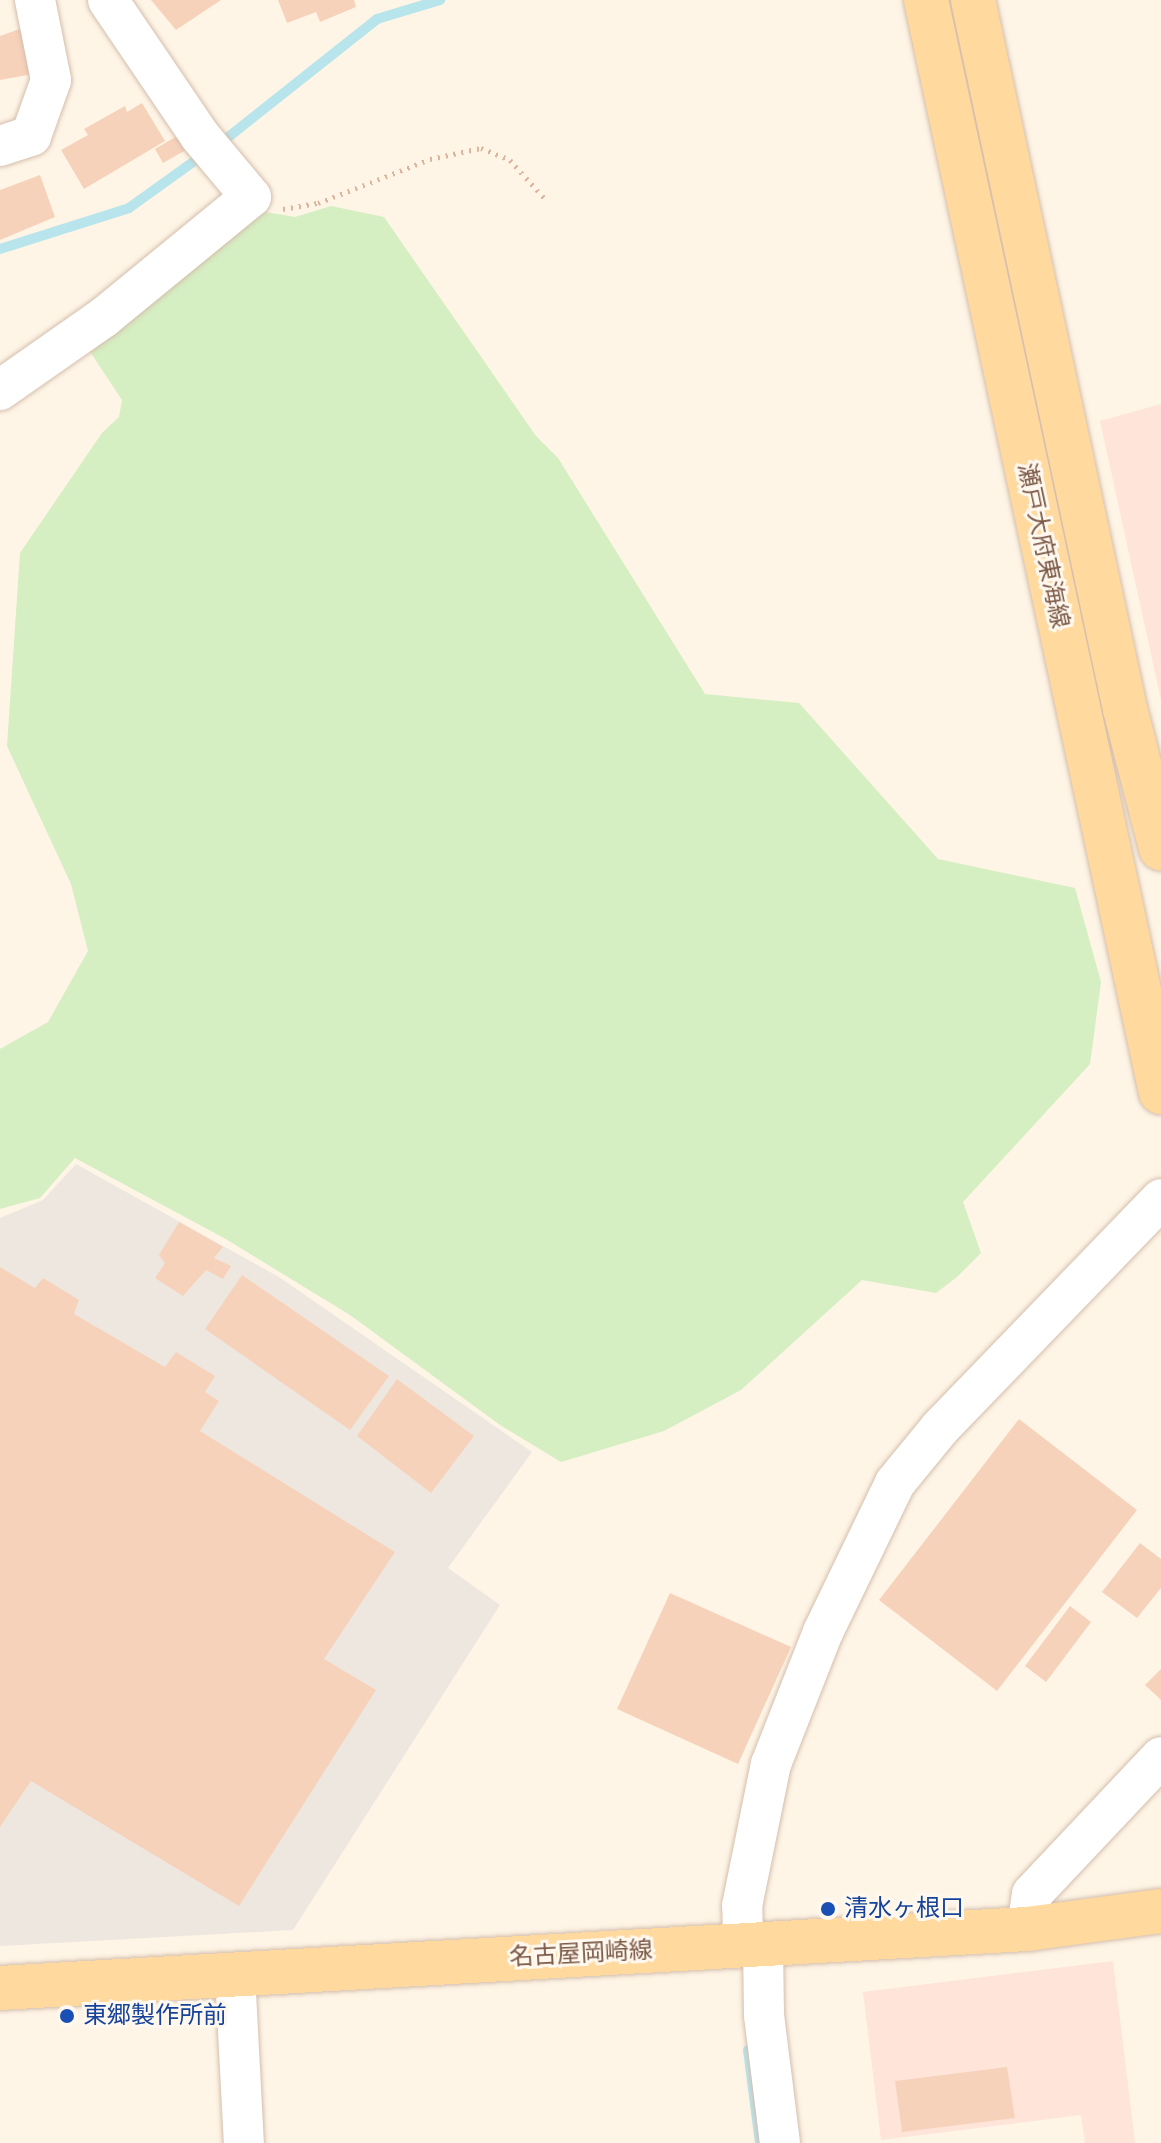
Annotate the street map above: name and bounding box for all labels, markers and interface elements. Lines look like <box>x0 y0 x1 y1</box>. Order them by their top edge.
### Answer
street label: 瀬戸大府東海線 <box>1011 461 1075 631</box>
place label: 清水ヶ根口 <box>844 1895 964 1923</box>
marker: 清水ヶ根口 <box>819 1900 837 1918</box>
street label: 名古屋岡崎線 <box>508 1936 654 1972</box>
place label: 東郷製作所前 <box>83 2002 227 2030</box>
marker: 東郷製作所前 <box>58 2007 76 2025</box>

